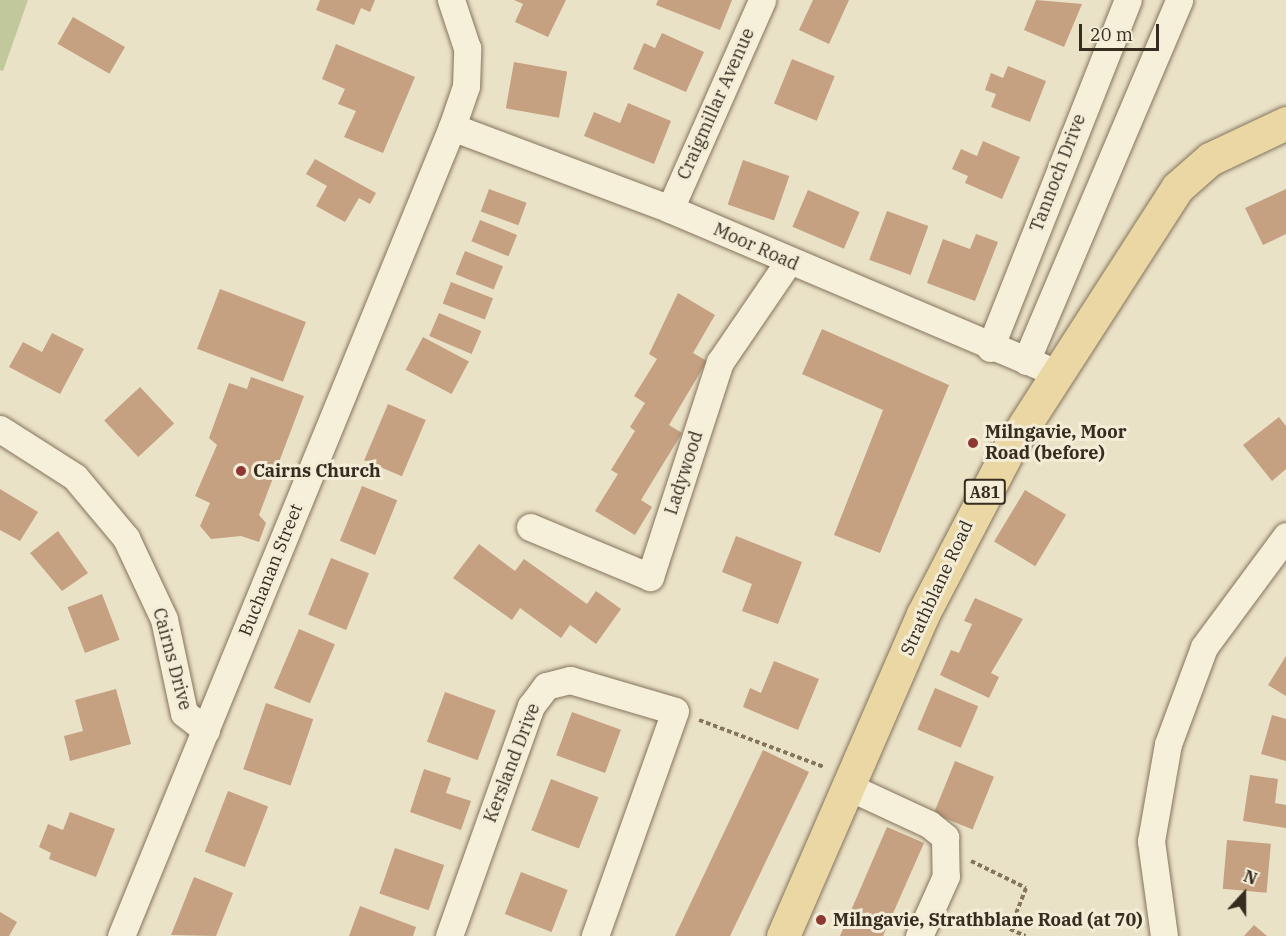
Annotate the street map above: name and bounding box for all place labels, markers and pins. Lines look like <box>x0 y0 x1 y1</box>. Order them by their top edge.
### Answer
place label: Milngavie, Moor Road (before) <box>985 422 1127 464</box>
marker: Milngavie, Moor Road (before) <box>966 436 980 450</box>
place label: Cairns Church <box>253 460 381 482</box>
marker: Cairns Church <box>234 464 248 478</box>
place label: Milngavie, Strathblane Road (at 70) <box>833 909 1143 931</box>
marker: Milngavie, Strathblane Road (at 70) <box>814 913 828 927</box>

